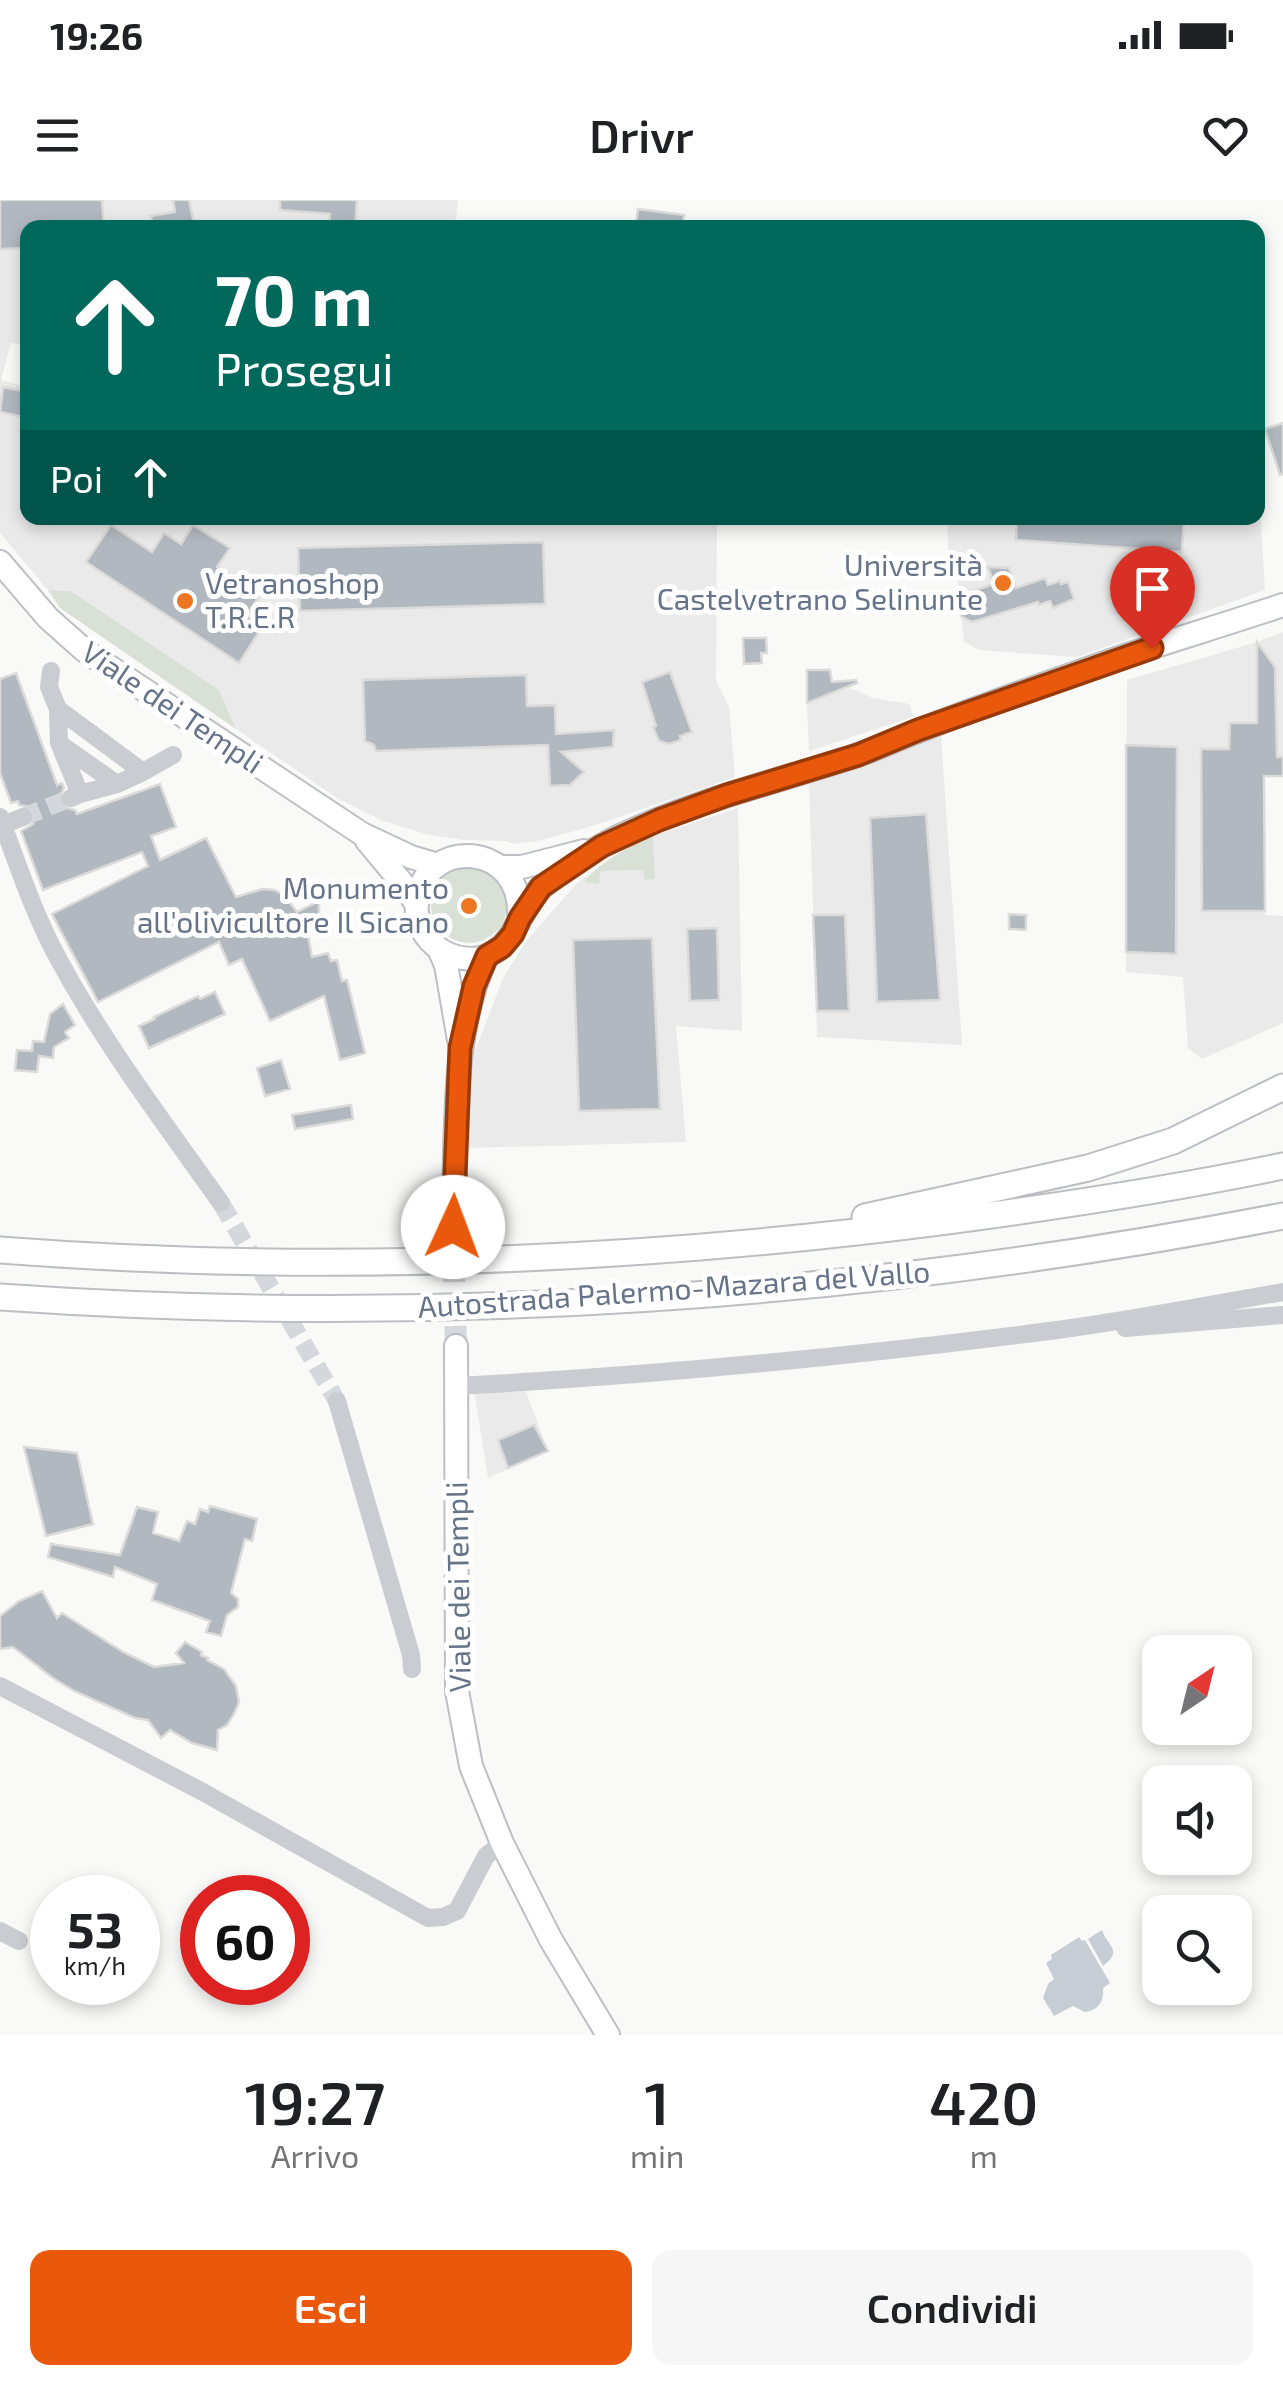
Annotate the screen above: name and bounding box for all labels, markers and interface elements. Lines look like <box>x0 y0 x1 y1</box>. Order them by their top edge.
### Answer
text: 19:26 <box>50 12 143 58</box>
icon: menu <box>30 108 85 163</box>
text: Drivr <box>589 108 694 162</box>
icon: heart <box>1198 108 1253 163</box>
text: 70 m <box>215 256 373 340</box>
icon: ahead <box>50 260 180 390</box>
text: Prosegui <box>215 341 394 395</box>
icon: ahead <box>123 450 178 505</box>
text: Poi <box>50 455 103 501</box>
place label: Università Castelvetrano Selinunte <box>657 546 983 616</box>
pin <box>1110 546 1195 649</box>
icon: arrive <box>1125 561 1180 616</box>
place label: Vetranoshop T.R.E.R <box>205 564 380 634</box>
marker: Università Castelvetrano Selinunte <box>992 572 1014 594</box>
marker: Vetranoshop T.R.E.R <box>174 590 196 612</box>
street label: Viale dei Templi <box>76 632 271 780</box>
place label: Monumento all'olivicultore Il Sicano <box>137 869 449 939</box>
marker: Monumento all'olivicultore Il Sicano <box>458 895 480 917</box>
position arrow <box>401 1175 505 1279</box>
street label: Autostrada Palermo-Mazara del Vallo <box>416 1252 931 1324</box>
street label: Viale dei Templi <box>437 1481 477 1693</box>
north arrow <box>1142 1635 1252 1745</box>
map controls <box>1142 1635 1252 2005</box>
button: sound <box>1142 1765 1252 1875</box>
speed limit sign: 60 <box>180 1875 310 2005</box>
button: search <box>1142 1895 1252 2005</box>
text: 53 <box>67 1898 123 1958</box>
text: km/h <box>64 1950 126 1980</box>
text: 19:27 <box>245 2065 385 2137</box>
text: 1 <box>645 2065 670 2137</box>
text: 420 <box>929 2065 1038 2137</box>
text: Arrivo <box>271 2136 359 2174</box>
text: min <box>630 2136 684 2174</box>
text: m <box>970 2136 998 2174</box>
button: Esci <box>30 2250 632 2365</box>
button: Condividi <box>652 2250 1253 2365</box>

